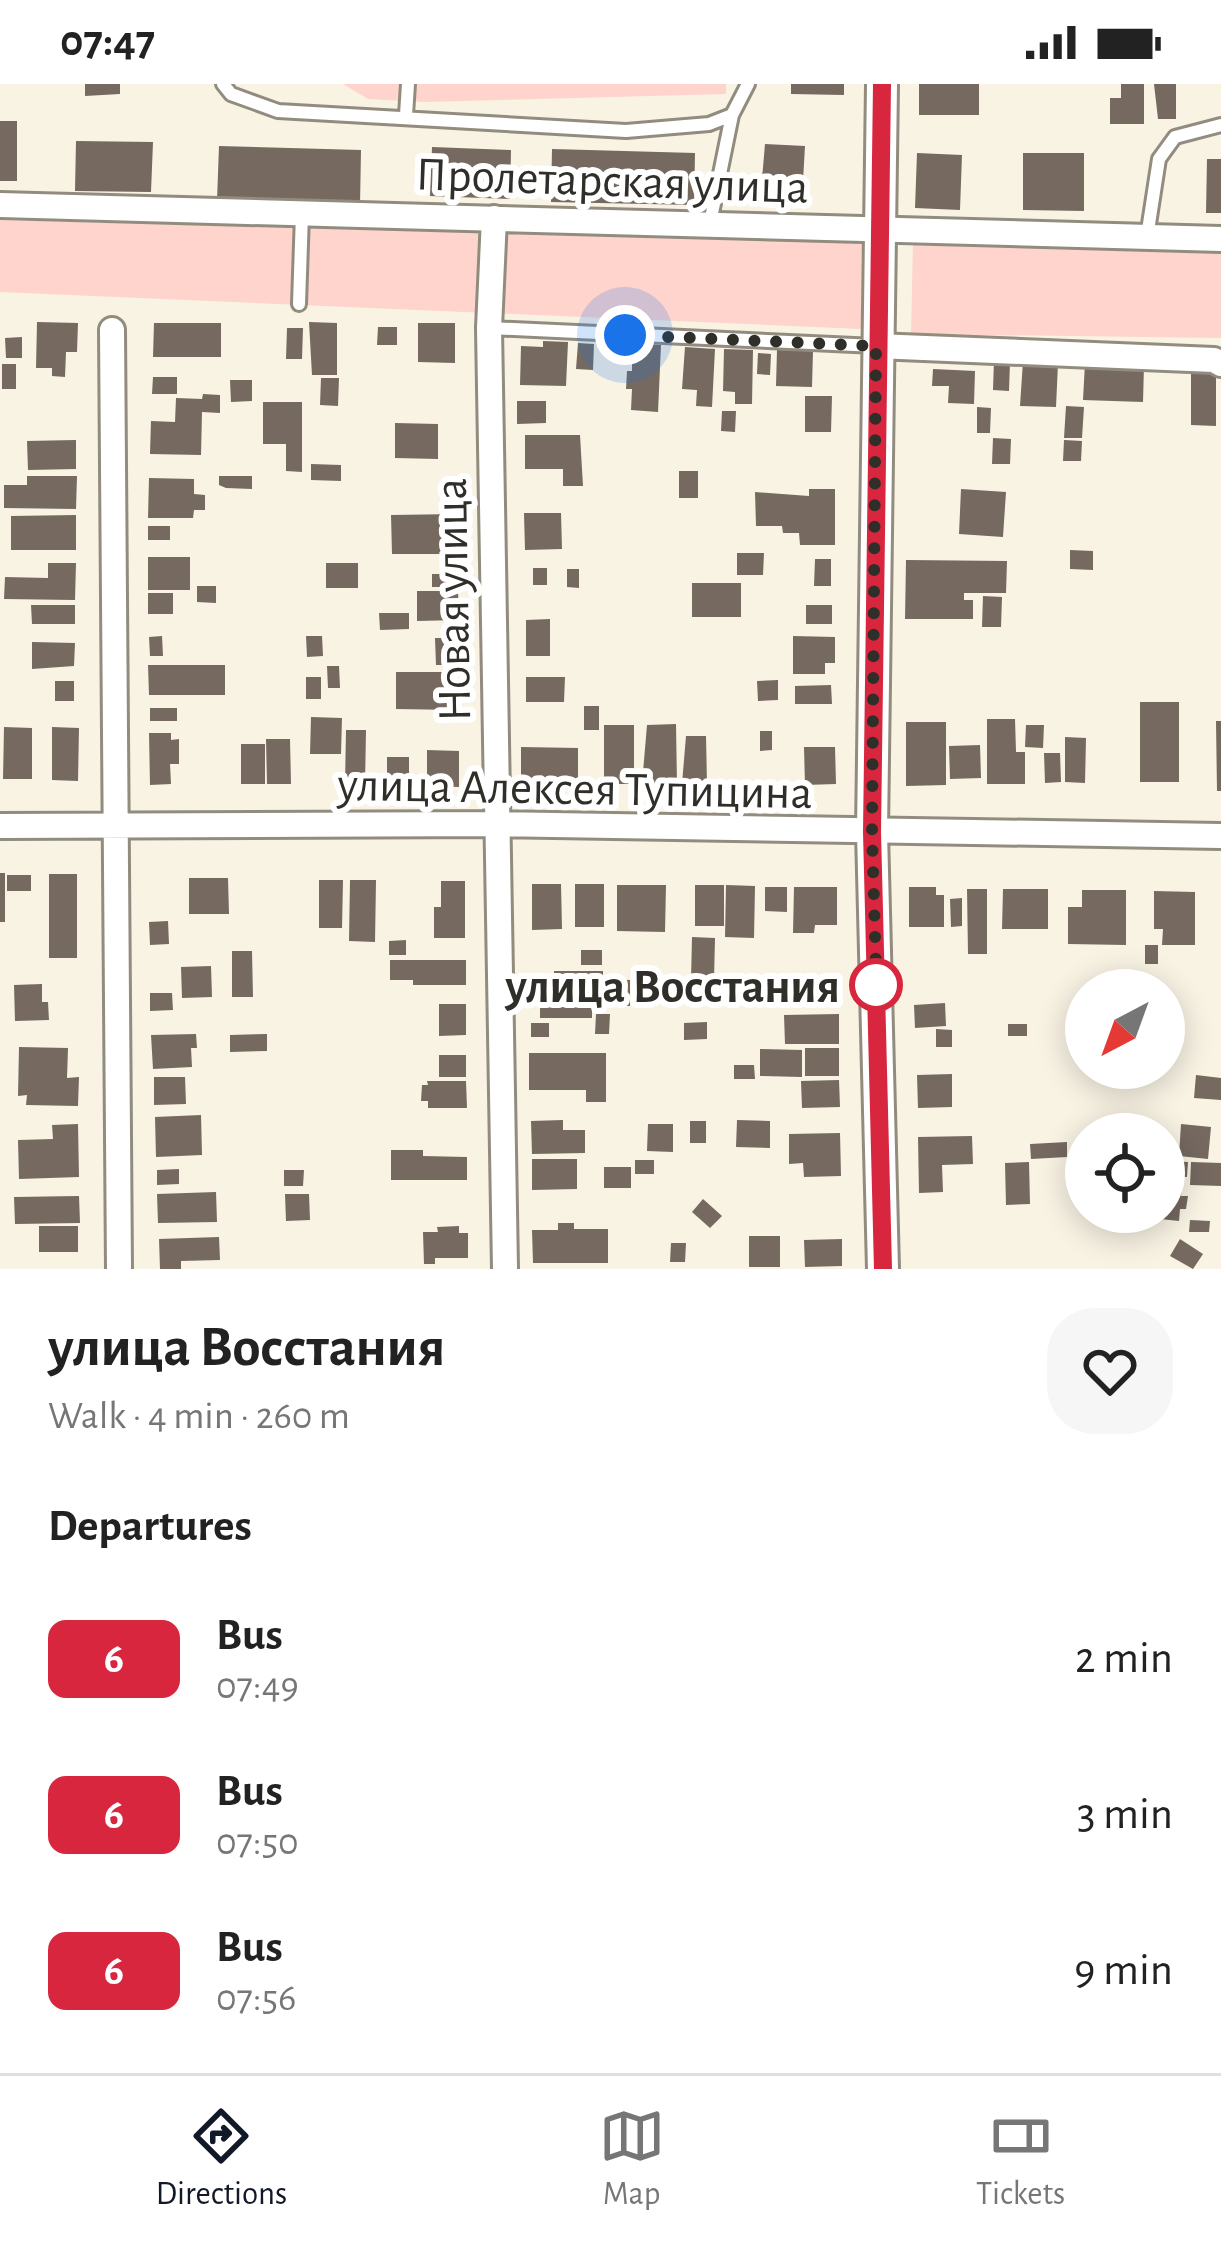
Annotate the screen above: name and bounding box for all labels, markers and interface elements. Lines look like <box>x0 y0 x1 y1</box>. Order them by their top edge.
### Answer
text: 07:47 <box>60 19 155 64</box>
street label: Пролетарская улица <box>415 151 809 213</box>
your location <box>595 305 655 365</box>
street label: Новая улица <box>428 477 480 722</box>
street label: улица Алексея Тупицина <box>336 762 813 818</box>
marker: улица Восстания <box>851 960 901 1010</box>
place label: улица Восстания <box>504 964 840 1012</box>
north arrow <box>1065 969 1185 1089</box>
map controls <box>1065 969 1185 1233</box>
button: locate <box>1065 1113 1185 1233</box>
button: heart <box>1047 1308 1173 1434</box>
text: улица Восстания <box>48 1319 445 1376</box>
text: Walk · 4 min · 260 m <box>48 1397 350 1436</box>
text: Departures <box>48 1504 252 1549</box>
text: Bus <box>216 1613 283 1658</box>
text: 2 min <box>1075 1636 1173 1681</box>
text: 6 <box>104 1638 124 1680</box>
text: 07:49 <box>216 1667 299 1706</box>
text: Bus <box>216 1769 283 1814</box>
text: 3 min <box>1077 1792 1173 1837</box>
text: 6 <box>104 1794 124 1836</box>
text: 07:50 <box>216 1823 299 1862</box>
text: Bus <box>216 1925 283 1970</box>
text: 9 min <box>1074 1948 1173 1993</box>
text: 6 <box>104 1950 124 1992</box>
text: 07:56 <box>216 1979 296 2018</box>
tab: Directions <box>156 2103 287 2215</box>
tab: Map <box>599 2103 665 2215</box>
tab: Tickets <box>976 2103 1065 2215</box>

